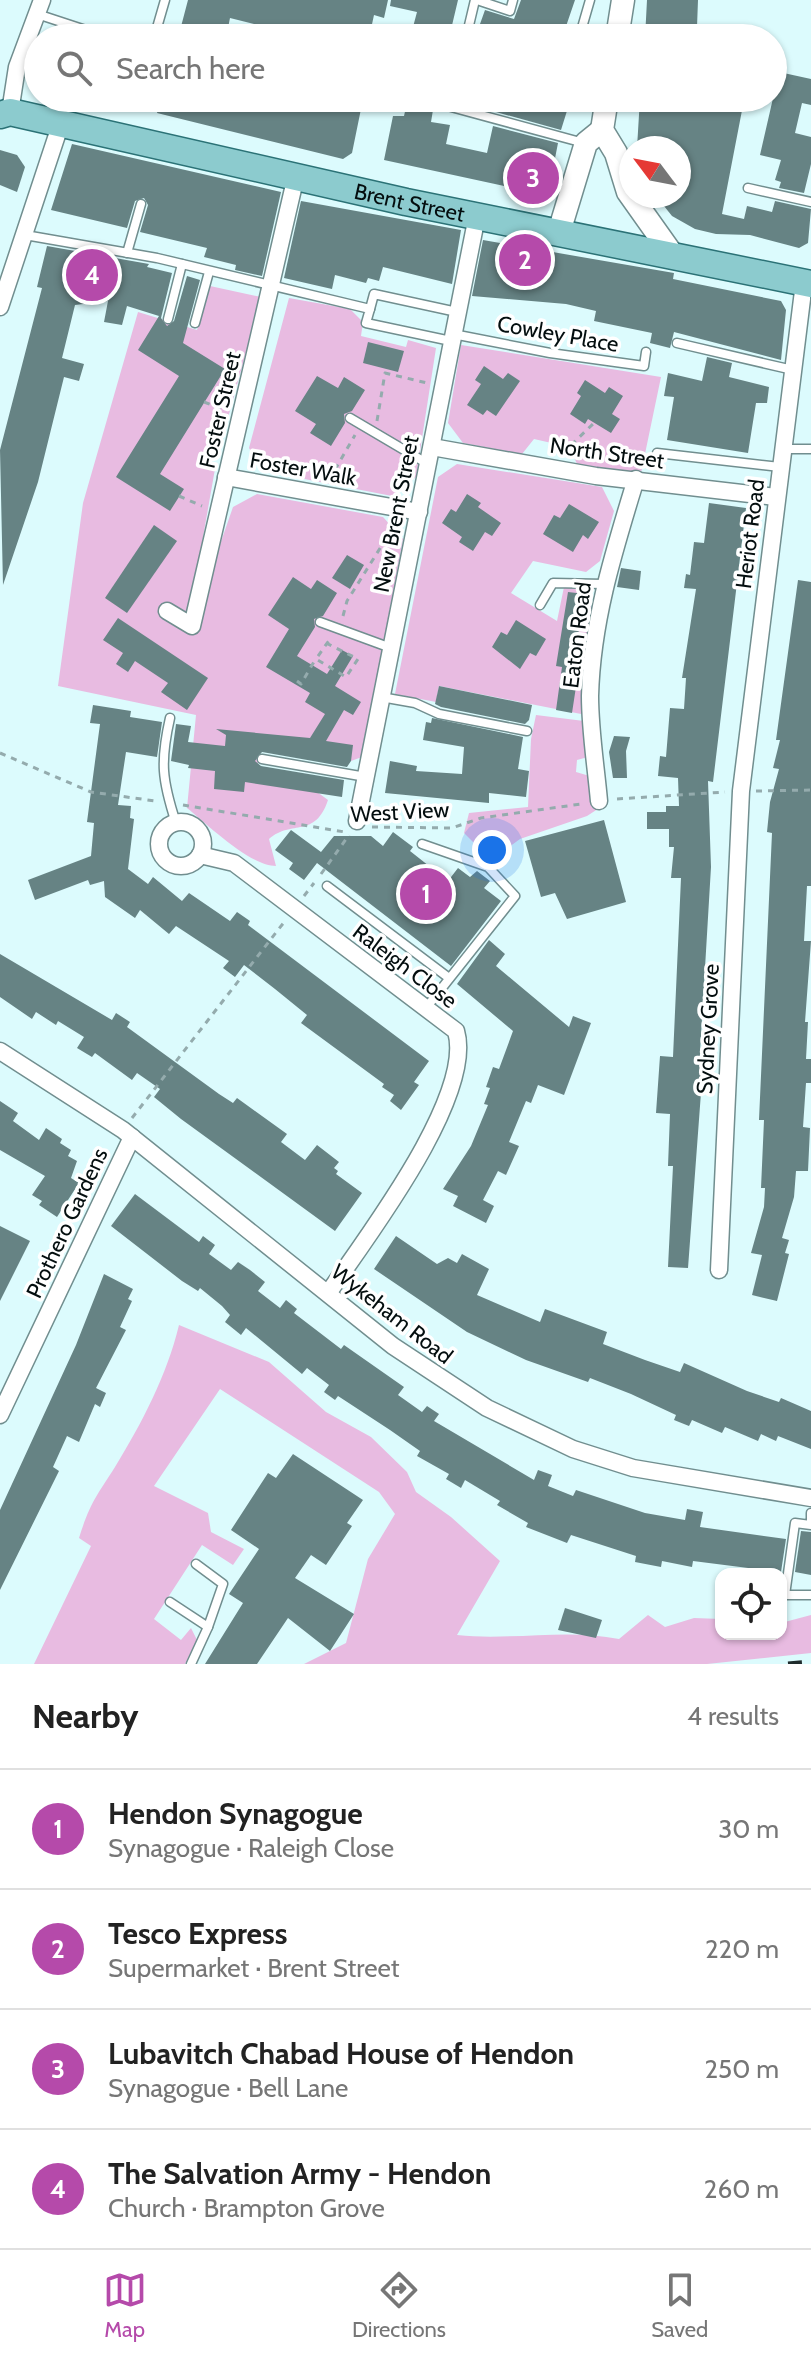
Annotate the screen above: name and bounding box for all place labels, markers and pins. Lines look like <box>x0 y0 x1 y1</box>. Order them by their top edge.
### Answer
pin: 3 <box>507 148 559 208</box>
pin: 2 <box>499 230 551 290</box>
pin: 4 <box>66 245 118 305</box>
pin: 1 <box>400 864 452 924</box>

